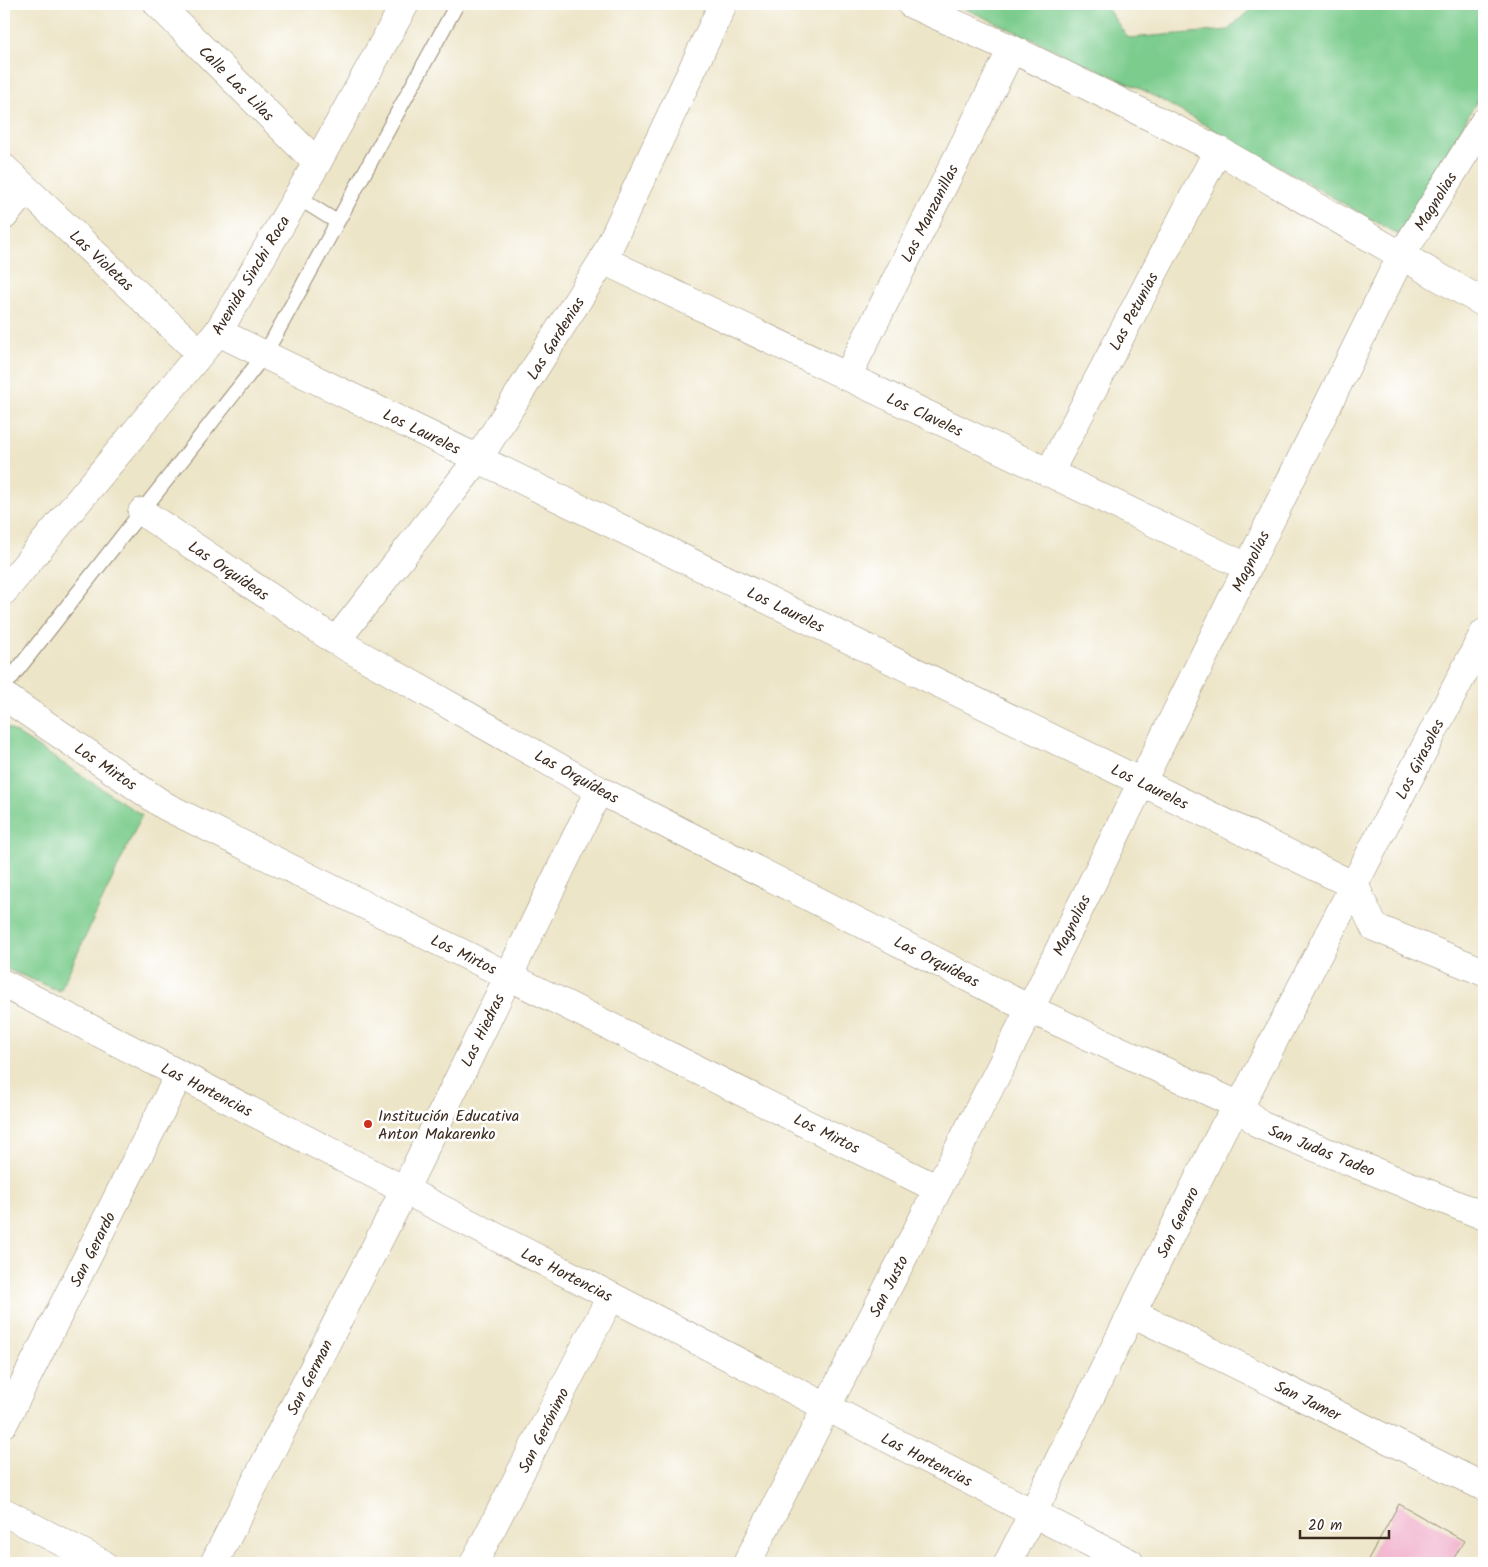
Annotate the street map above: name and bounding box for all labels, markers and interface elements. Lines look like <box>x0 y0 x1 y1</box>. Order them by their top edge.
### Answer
street label: Calle Las Lilas <box>192 40 280 128</box>
street label: Las Manzanillas <box>895 160 966 267</box>
street label: Magnolias <box>1408 167 1464 236</box>
street label: Avenida Sinchi Roca <box>206 211 297 340</box>
street label: Las Violetas <box>63 224 139 298</box>
street label: Las Petunias <box>1103 268 1166 355</box>
street label: Las Gardenias <box>521 292 592 385</box>
street label: Los Claveles <box>882 387 967 444</box>
street label: Los Laureles <box>378 403 465 462</box>
street label: Magnolias <box>1226 527 1277 597</box>
street label: Las Orquídeas <box>183 535 274 608</box>
street label: Los Laureles <box>742 581 829 640</box>
street label: Los Girasoles <box>1389 715 1451 804</box>
street label: Los Mirtos <box>69 737 142 798</box>
street label: Las Orquídeas <box>529 744 623 811</box>
street label: Los Laureles <box>1106 758 1193 817</box>
street label: Magnolias <box>1047 891 1098 961</box>
street label: Los Mirtos <box>426 929 501 982</box>
street label: Las Orquídeas <box>889 930 984 995</box>
street label: Las Hiedras <box>455 990 512 1072</box>
street label: Las Hortencias <box>156 1057 257 1124</box>
place label: Institución Educativa Anton Makarenko <box>378 1104 519 1147</box>
street label: Los Mirtos <box>789 1108 864 1161</box>
marker: Institución Educativa Anton Makarenko <box>362 1118 374 1130</box>
street label: San Judas Tadeo <box>1264 1119 1379 1184</box>
street label: San Genaro <box>1150 1183 1206 1263</box>
street label: San Gerardo <box>64 1208 123 1292</box>
street label: Las Hortencias <box>516 1242 617 1309</box>
street label: San Justo <box>863 1251 916 1322</box>
street label: San German <box>281 1335 340 1420</box>
street label: San Jamer <box>1270 1375 1346 1429</box>
street label: San Gerónimo <box>512 1384 577 1478</box>
street label: Las Hortencias <box>876 1427 977 1494</box>
scale bar <box>1300 1507 1389 1539</box>
text: 20 m <box>1308 1514 1342 1538</box>

